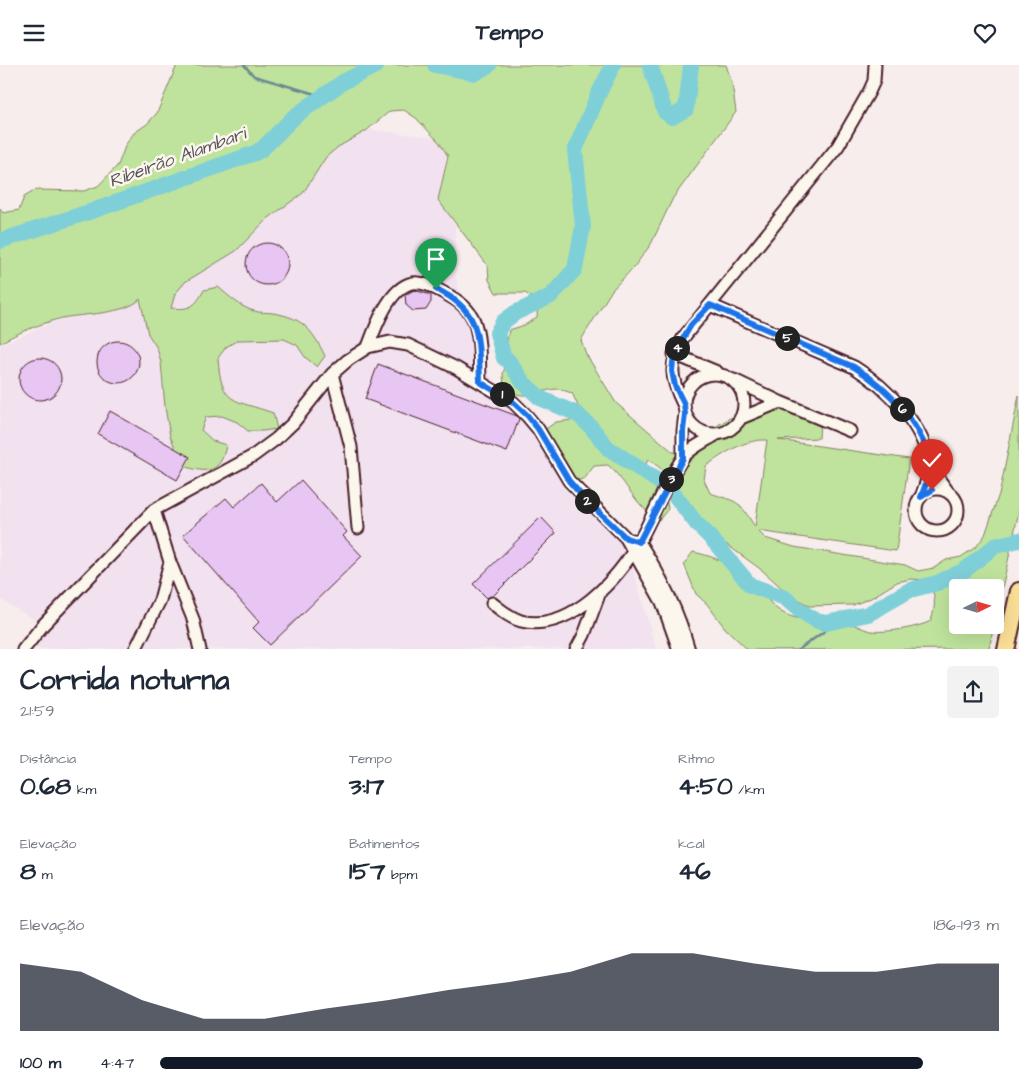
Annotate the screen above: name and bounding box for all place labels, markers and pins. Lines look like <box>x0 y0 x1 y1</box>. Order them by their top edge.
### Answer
pin <box>415 238 457 289</box>
pin: 5 <box>774 325 800 351</box>
pin: 4 <box>664 335 690 361</box>
pin: 1 <box>490 381 514 407</box>
pin: 6 <box>890 397 914 421</box>
pin <box>911 439 953 490</box>
pin: 3 <box>658 467 684 491</box>
pin: 2 <box>574 489 600 513</box>

